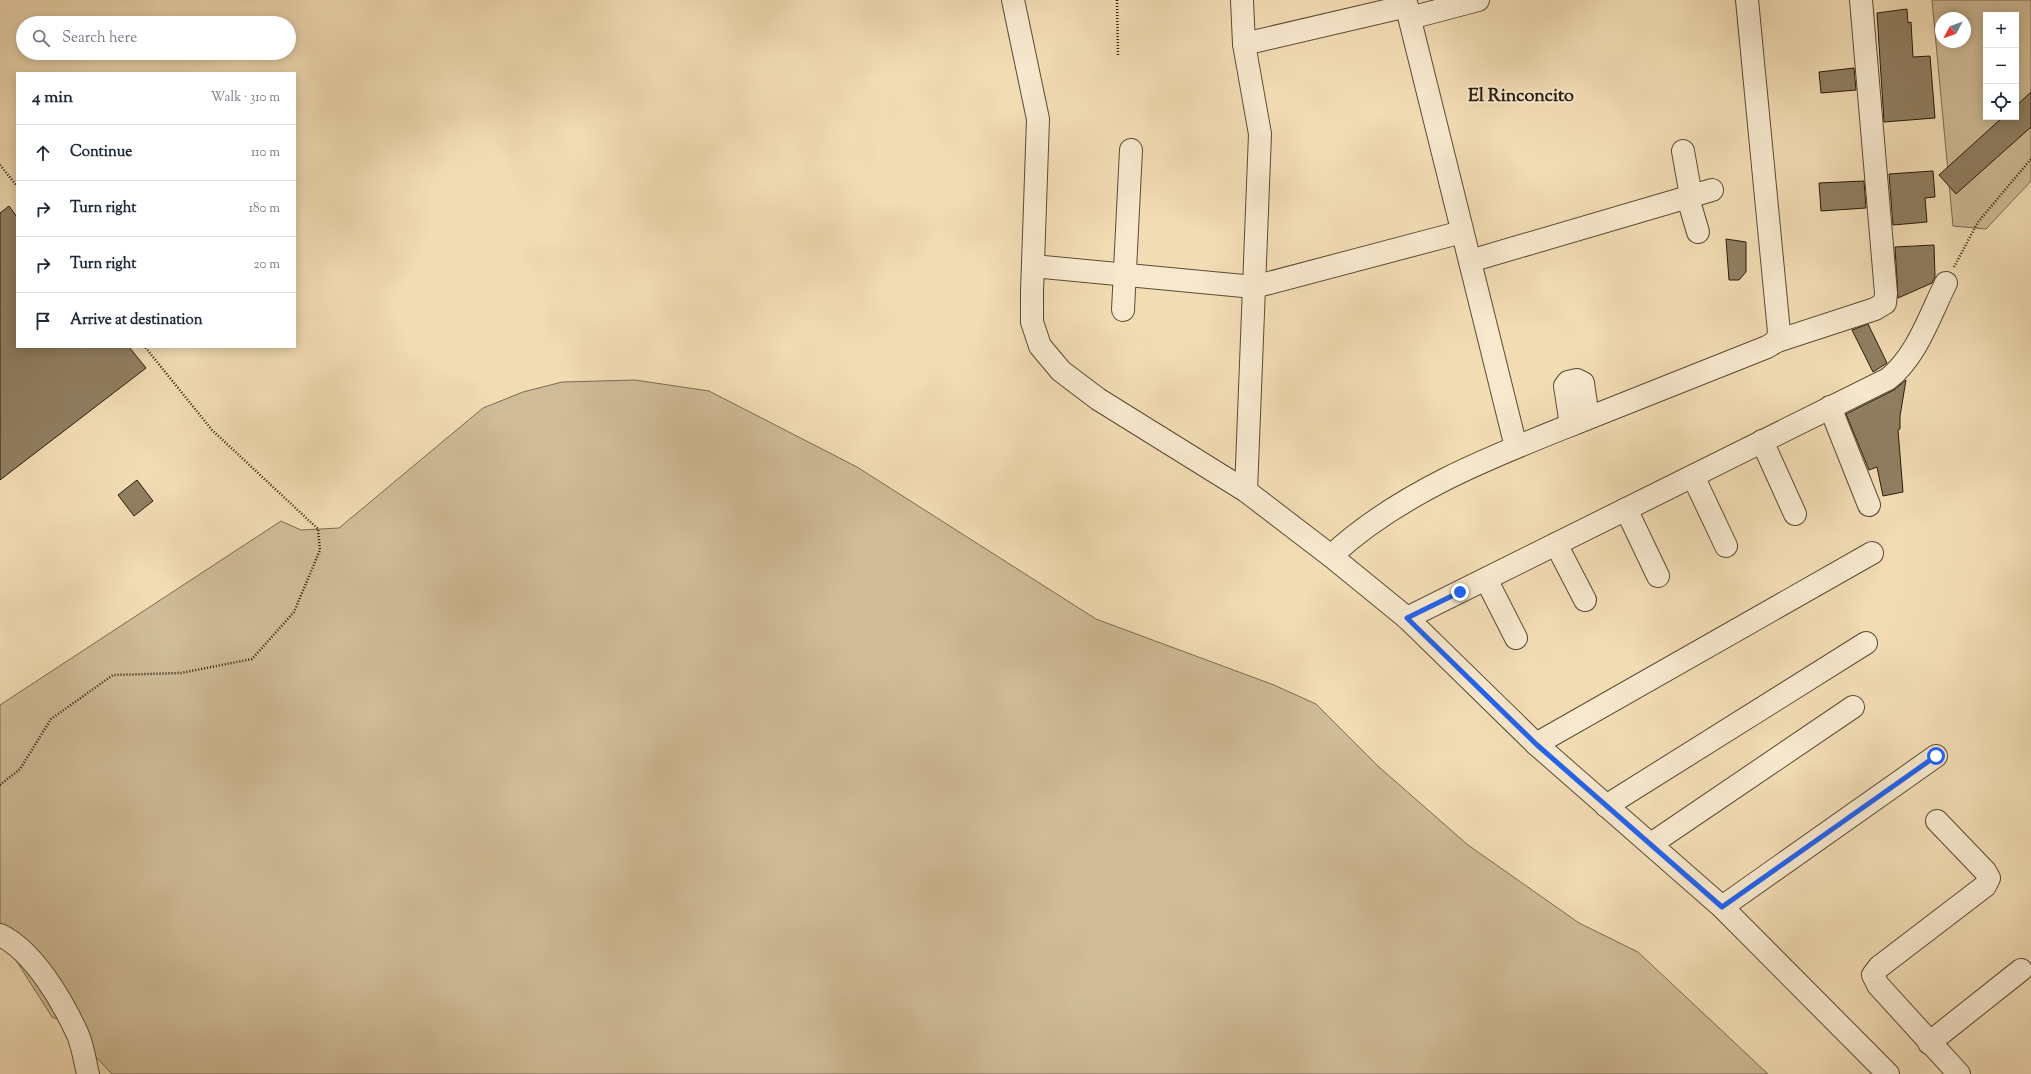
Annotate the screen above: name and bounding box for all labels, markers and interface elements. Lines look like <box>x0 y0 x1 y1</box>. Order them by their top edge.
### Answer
north arrow <box>1935 12 1971 48</box>
map controls <box>1983 12 2019 120</box>
button: + <box>1983 12 2019 48</box>
search box <box>16 16 296 60</box>
icon: search <box>30 27 52 49</box>
text: Search here <box>62 28 137 49</box>
button: − <box>1983 48 2019 84</box>
district label: El Rinconcito <box>1468 84 1574 110</box>
button: locate <box>1983 84 2019 120</box>
text: 4 min <box>32 86 73 110</box>
text: Walk · 310 m <box>211 89 280 107</box>
icon: ahead <box>32 142 54 164</box>
text: Continue <box>70 142 132 163</box>
text: 110 m <box>251 144 280 162</box>
icon: right <box>32 198 54 220</box>
text: Turn right <box>70 198 136 219</box>
text: 180 m <box>249 200 280 218</box>
icon: right <box>32 254 54 276</box>
text: Turn right <box>70 254 136 275</box>
text: 20 m <box>254 256 280 274</box>
icon: arrive <box>32 310 54 332</box>
text: Arrive at destination <box>70 310 203 331</box>
route end <box>1451 583 1469 601</box>
route start <box>1927 747 1945 765</box>

